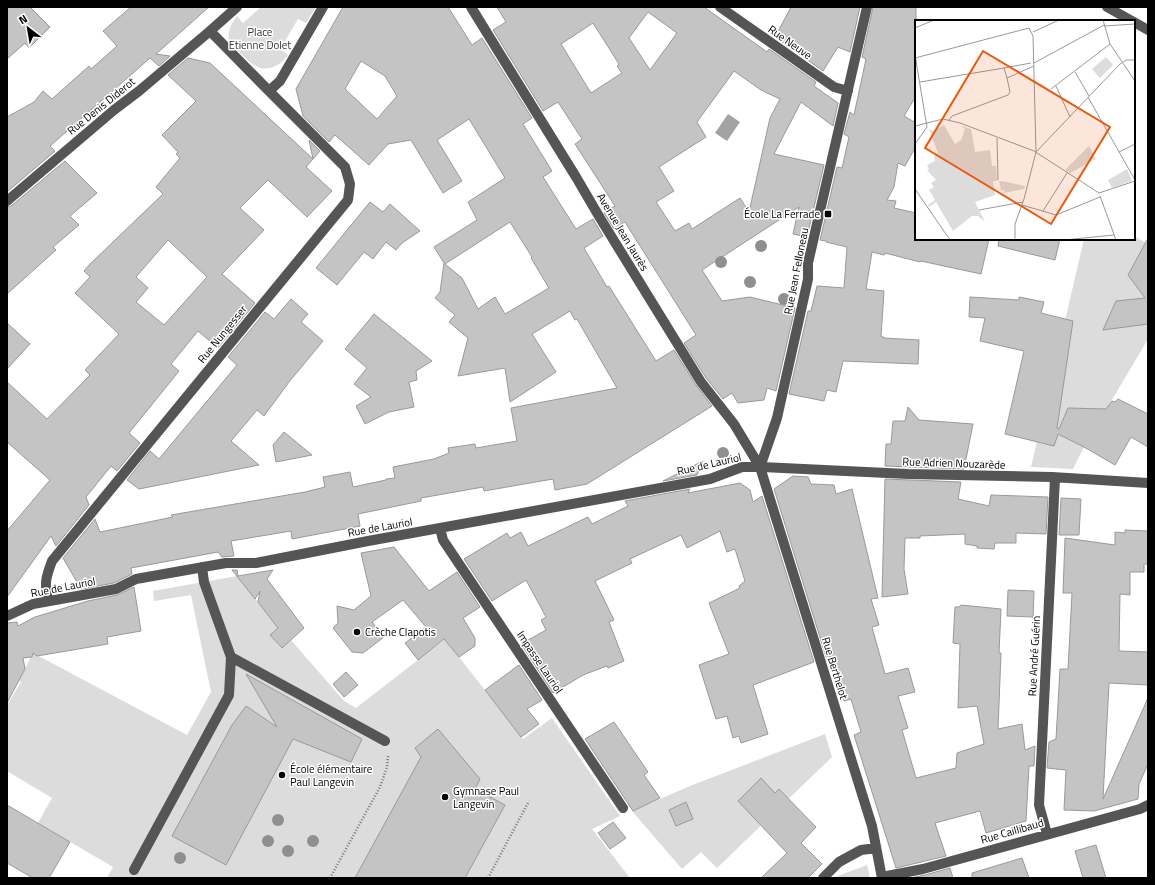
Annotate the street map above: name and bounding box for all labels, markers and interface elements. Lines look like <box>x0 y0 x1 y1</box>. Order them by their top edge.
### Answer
north arrow <box>8 8 48 48</box>
text: N <box>15 11 30 28</box>
inset map <box>915 20 1135 240</box>
street label: Rue Neuve <box>765 21 815 63</box>
park label: Place Etienne Dolet <box>229 24 291 53</box>
street label: Rue Denis Diderot <box>64 73 138 138</box>
street label: Avenue Jean Jaurès <box>593 190 653 274</box>
place label: École La Ferrade <box>744 206 820 222</box>
marker: École La Ferrade <box>823 209 833 219</box>
street label: Rue Jean Felloneau <box>780 226 812 316</box>
street label: Rue Nungesser <box>194 301 251 366</box>
street label: Rue de Lauriol <box>675 449 743 479</box>
street label: Rue Adrien Nouzarède <box>902 453 1006 473</box>
street label: Rue de Lauriol <box>346 513 414 541</box>
street label: Rue de Lauriol <box>29 573 97 601</box>
street label: Rue André Guérin <box>1024 615 1044 697</box>
place label: Crèche Clapotis <box>365 624 436 640</box>
marker: Crèche Clapotis <box>352 627 362 637</box>
street label: Impasse Lauriol <box>513 627 567 697</box>
street label: Rue Berthelot <box>818 635 852 701</box>
place label: École élémentaire Paul Langevin <box>290 761 373 790</box>
marker: École élémentaire Paul Langevin <box>277 770 287 780</box>
place label: Gymnase Paul Langevin <box>453 783 519 812</box>
marker: Gymnase Paul Langevin <box>440 792 450 802</box>
street label: Rue Caillibaud <box>979 814 1046 848</box>

